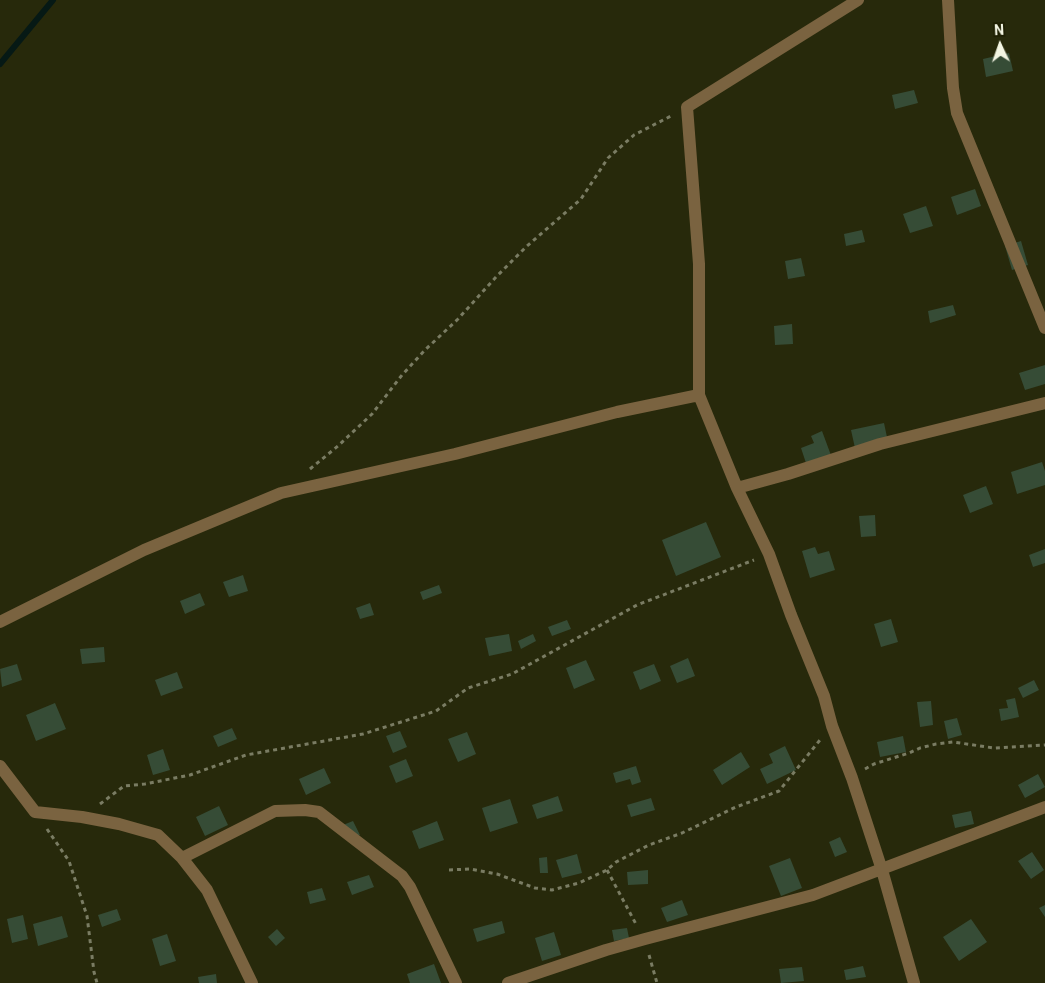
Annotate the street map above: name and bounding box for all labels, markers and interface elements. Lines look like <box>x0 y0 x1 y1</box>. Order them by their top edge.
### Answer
north arrow <box>975 20 1025 70</box>
text: N <box>994 22 1005 38</box>

